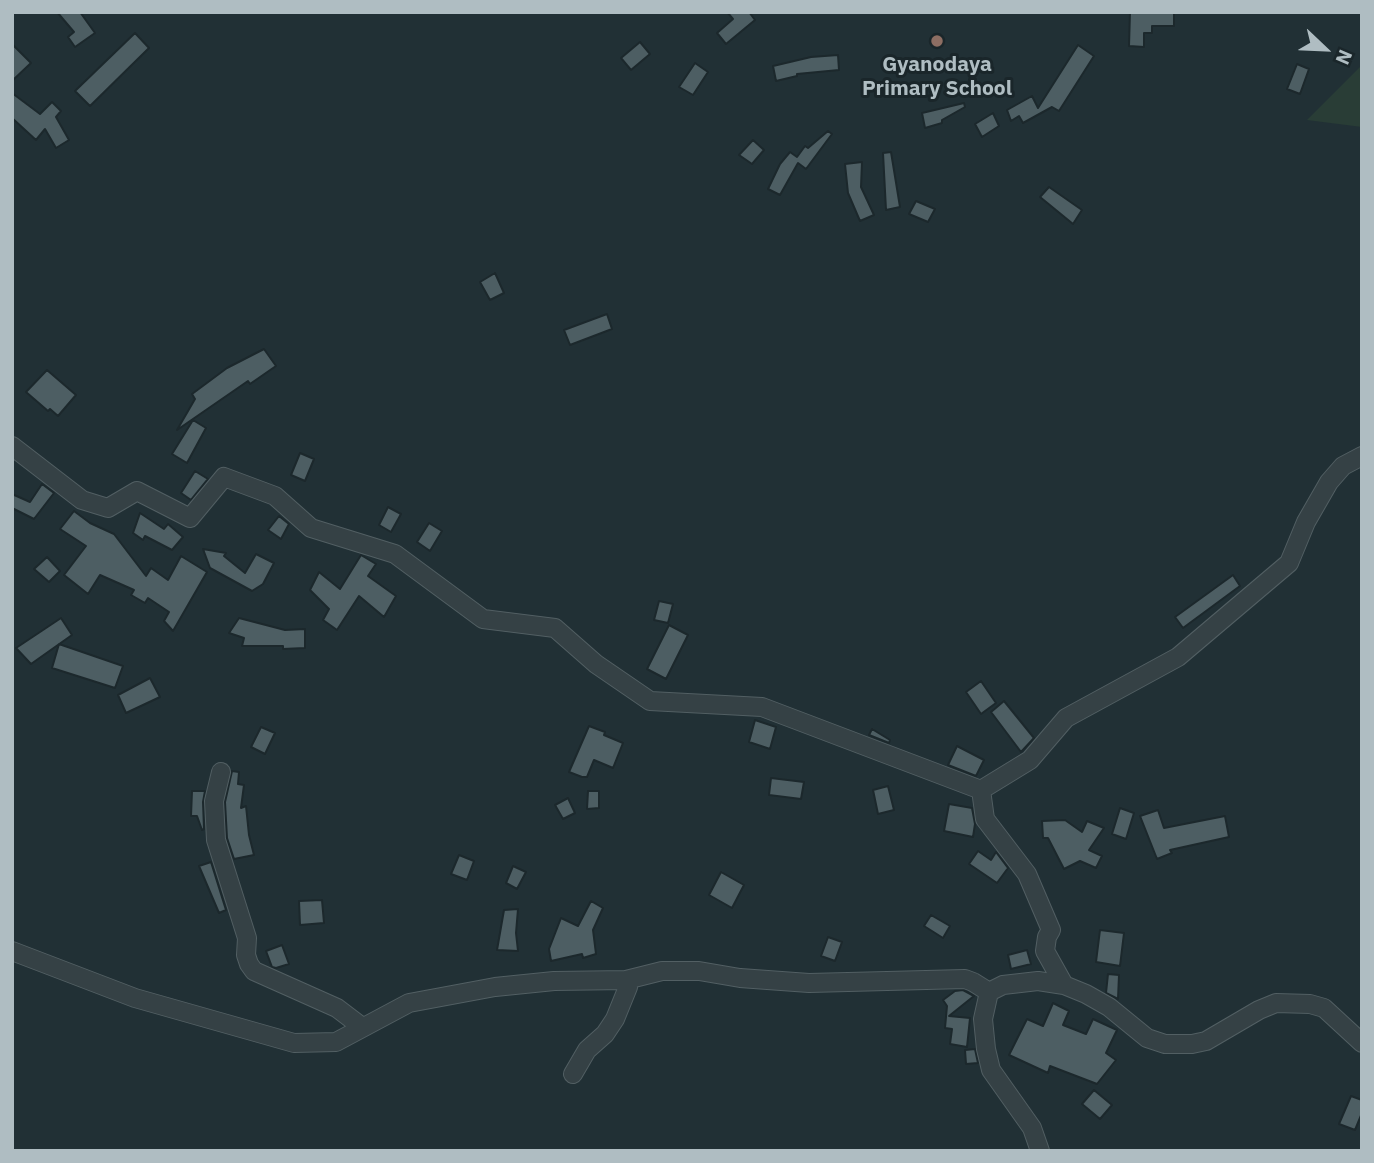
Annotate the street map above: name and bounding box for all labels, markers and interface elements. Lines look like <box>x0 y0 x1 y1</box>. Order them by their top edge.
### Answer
north arrow <box>1290 14 1360 84</box>
marker: Gyanodaya Primary School <box>929 33 945 49</box>
text: N <box>1331 46 1358 68</box>
place label: Gyanodaya Primary School <box>862 52 1012 102</box>

